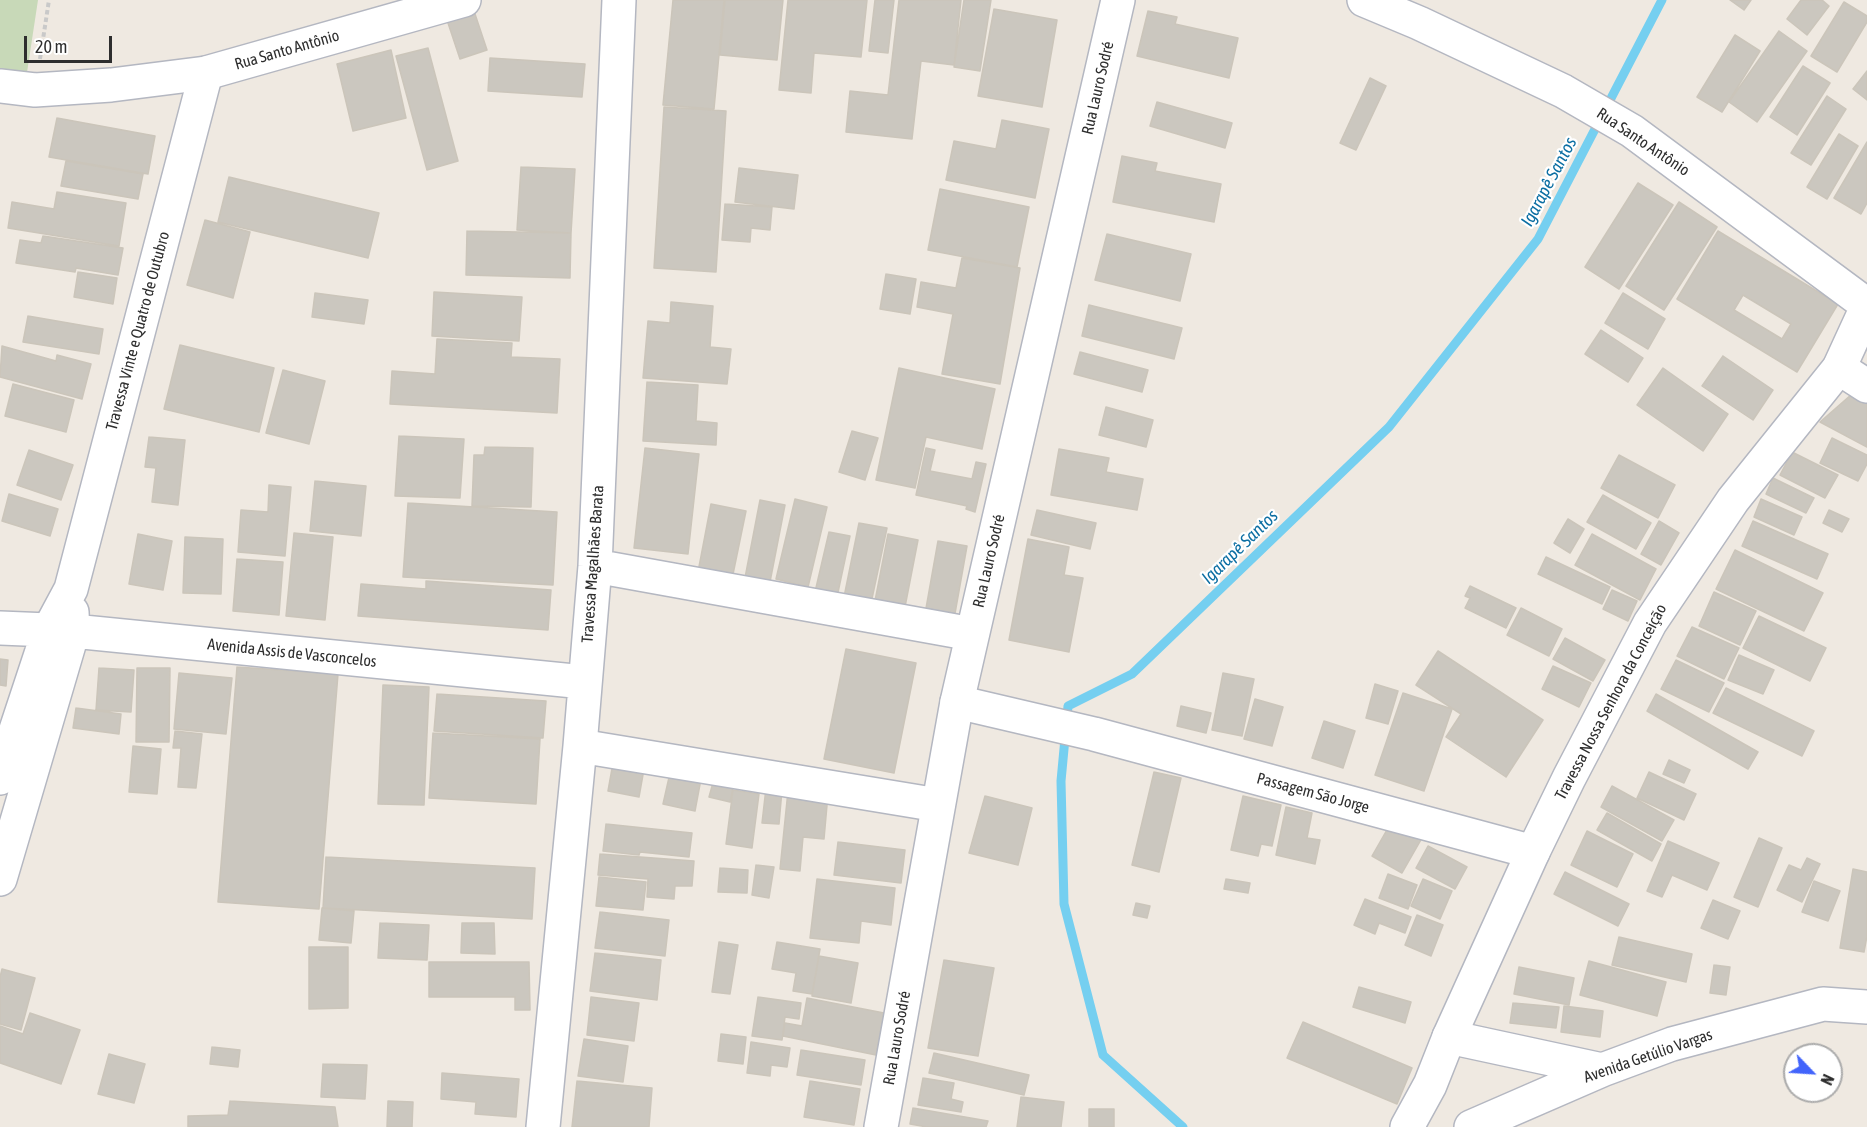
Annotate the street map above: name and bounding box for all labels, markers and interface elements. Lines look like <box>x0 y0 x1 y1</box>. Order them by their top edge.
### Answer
scale bar <box>27 24 116 62</box>
street label: Rua Santo Antônio <box>232 26 342 74</box>
text: 20 m <box>35 36 67 57</box>
street label: Rua Lauro Sodré <box>1078 40 1118 136</box>
street label: Rua Santo Antônio <box>1593 104 1693 180</box>
water label: Igarapê Santos <box>1516 134 1582 230</box>
street label: Travessa Vinte e Quatro de Outubro <box>102 230 174 432</box>
street label: Travessa Magalhães Barata <box>578 484 608 644</box>
water label: Igarapê Santos <box>1197 505 1283 589</box>
street label: Rua Lauro Sodré <box>969 513 1009 609</box>
street label: Travessa Nossa Senhora da Conceição <box>1551 601 1671 803</box>
street label: Avenida Assis de Vasconcelos <box>206 635 378 671</box>
street label: Passagem São Jorge <box>1255 769 1371 817</box>
street label: Rua Lauro Sodré <box>879 990 915 1086</box>
street label: Avenida Getúlio Vargas <box>1581 1025 1715 1087</box>
north arrow <box>1783 1043 1843 1103</box>
text: N <box>1817 1072 1838 1088</box>

